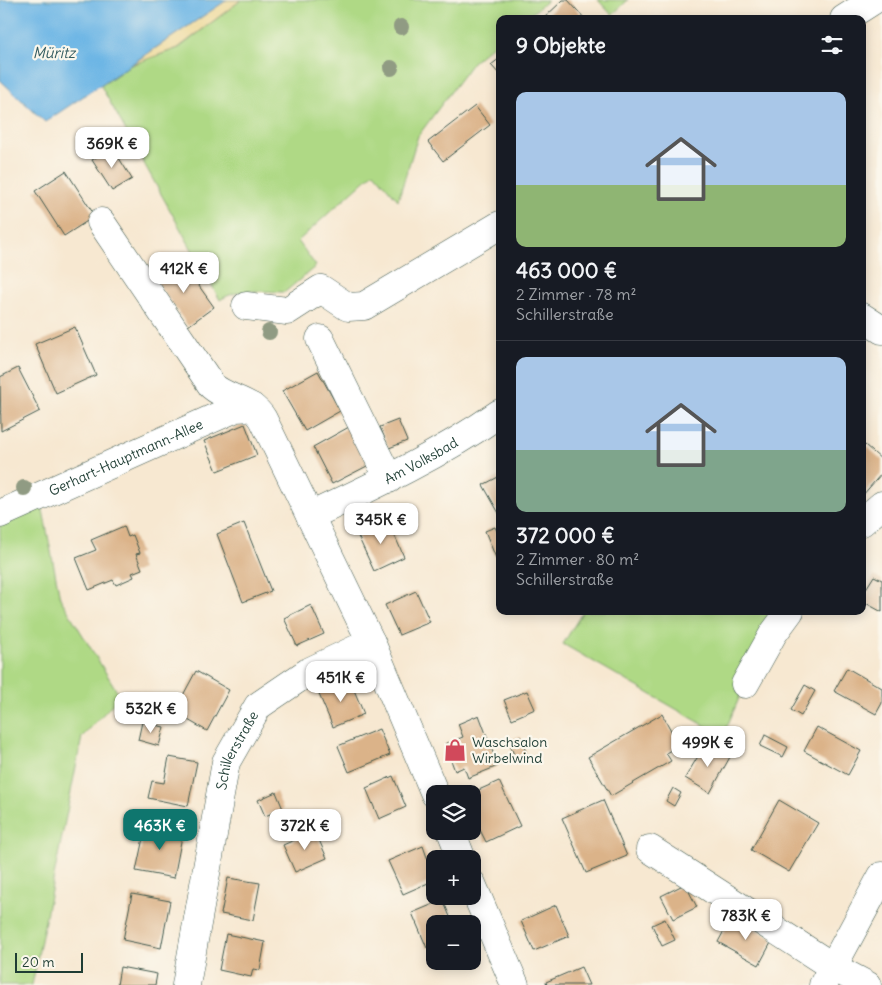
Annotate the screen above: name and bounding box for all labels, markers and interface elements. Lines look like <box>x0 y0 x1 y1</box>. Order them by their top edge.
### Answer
icon: filters <box>818 31 846 59</box>
text: 9 Objekte <box>516 32 606 59</box>
water label: Müritz <box>33 43 77 62</box>
icon: home <box>636 124 726 214</box>
pin: 369K € <box>71 126 153 169</box>
text: 369K € <box>86 133 138 153</box>
pin: 412K € <box>143 252 225 294</box>
text: 463 000 € <box>516 257 617 284</box>
text: 412K € <box>160 258 208 278</box>
text: 2 Zimmer · 78 m² <box>516 284 637 304</box>
text: Schillerstraße <box>516 304 614 324</box>
icon: home <box>636 390 726 480</box>
street label: Gerhart-Hauptmann-Allee <box>46 415 206 500</box>
street label: Am Volksbad <box>381 433 461 488</box>
pin: 345K € <box>340 502 422 545</box>
text: 345K € <box>355 509 407 529</box>
text: 372 000 € <box>516 522 615 549</box>
text: 2 Zimmer · 80 m² <box>516 549 639 569</box>
text: Schillerstraße <box>516 569 614 589</box>
pin: 451K € <box>300 660 382 703</box>
text: 451K € <box>317 667 365 687</box>
pin: 532K € <box>110 692 192 734</box>
text: 532K € <box>125 698 177 718</box>
street label: Schillerstraße <box>212 708 262 791</box>
pin: 499K € <box>667 726 749 768</box>
text: 499K € <box>682 732 734 752</box>
place label: Waschsalon Wirbelwind <box>472 733 547 767</box>
shop icon: Waschsalon Wirbelwind <box>442 737 468 763</box>
map controls <box>426 785 481 970</box>
button: layers <box>426 785 481 840</box>
pin: 463K € <box>119 808 201 851</box>
pin: 372K € <box>264 808 346 851</box>
text: 463K € <box>134 815 186 835</box>
text: 372K € <box>280 815 330 835</box>
button: + <box>426 850 481 905</box>
pin: 783K € <box>705 898 787 941</box>
text: 783K € <box>721 905 771 925</box>
button: − <box>426 915 481 970</box>
scale bar <box>15 950 82 973</box>
text: 20 m <box>22 953 55 971</box>

